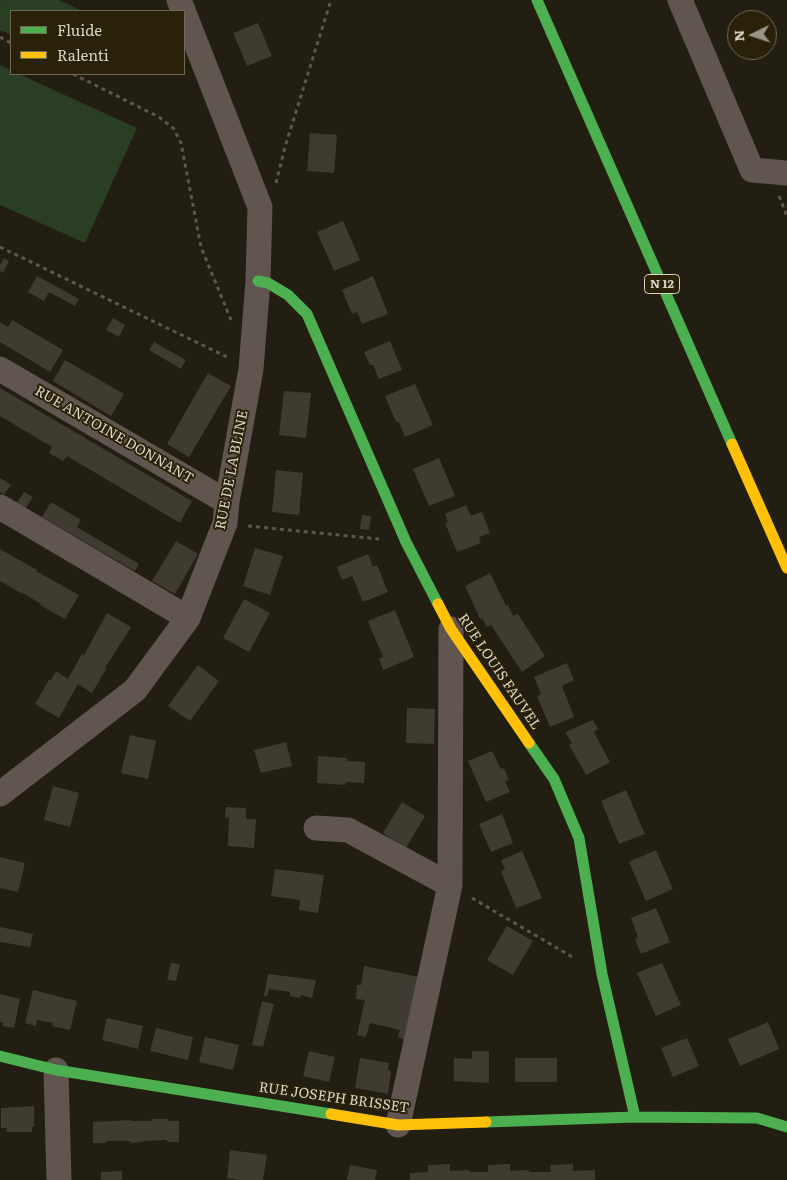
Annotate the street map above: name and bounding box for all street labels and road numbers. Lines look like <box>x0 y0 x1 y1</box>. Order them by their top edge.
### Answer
road number: N 12 <box>644 274 680 294</box>
street label: RUE ANTOINE DONNANT <box>32 383 196 487</box>
street label: RUE DE LA BLINE <box>212 409 252 531</box>
street label: RUE LOUIS FAUVEL <box>454 611 544 733</box>
street label: RUE JOSEPH BRISSET <box>258 1079 410 1117</box>

